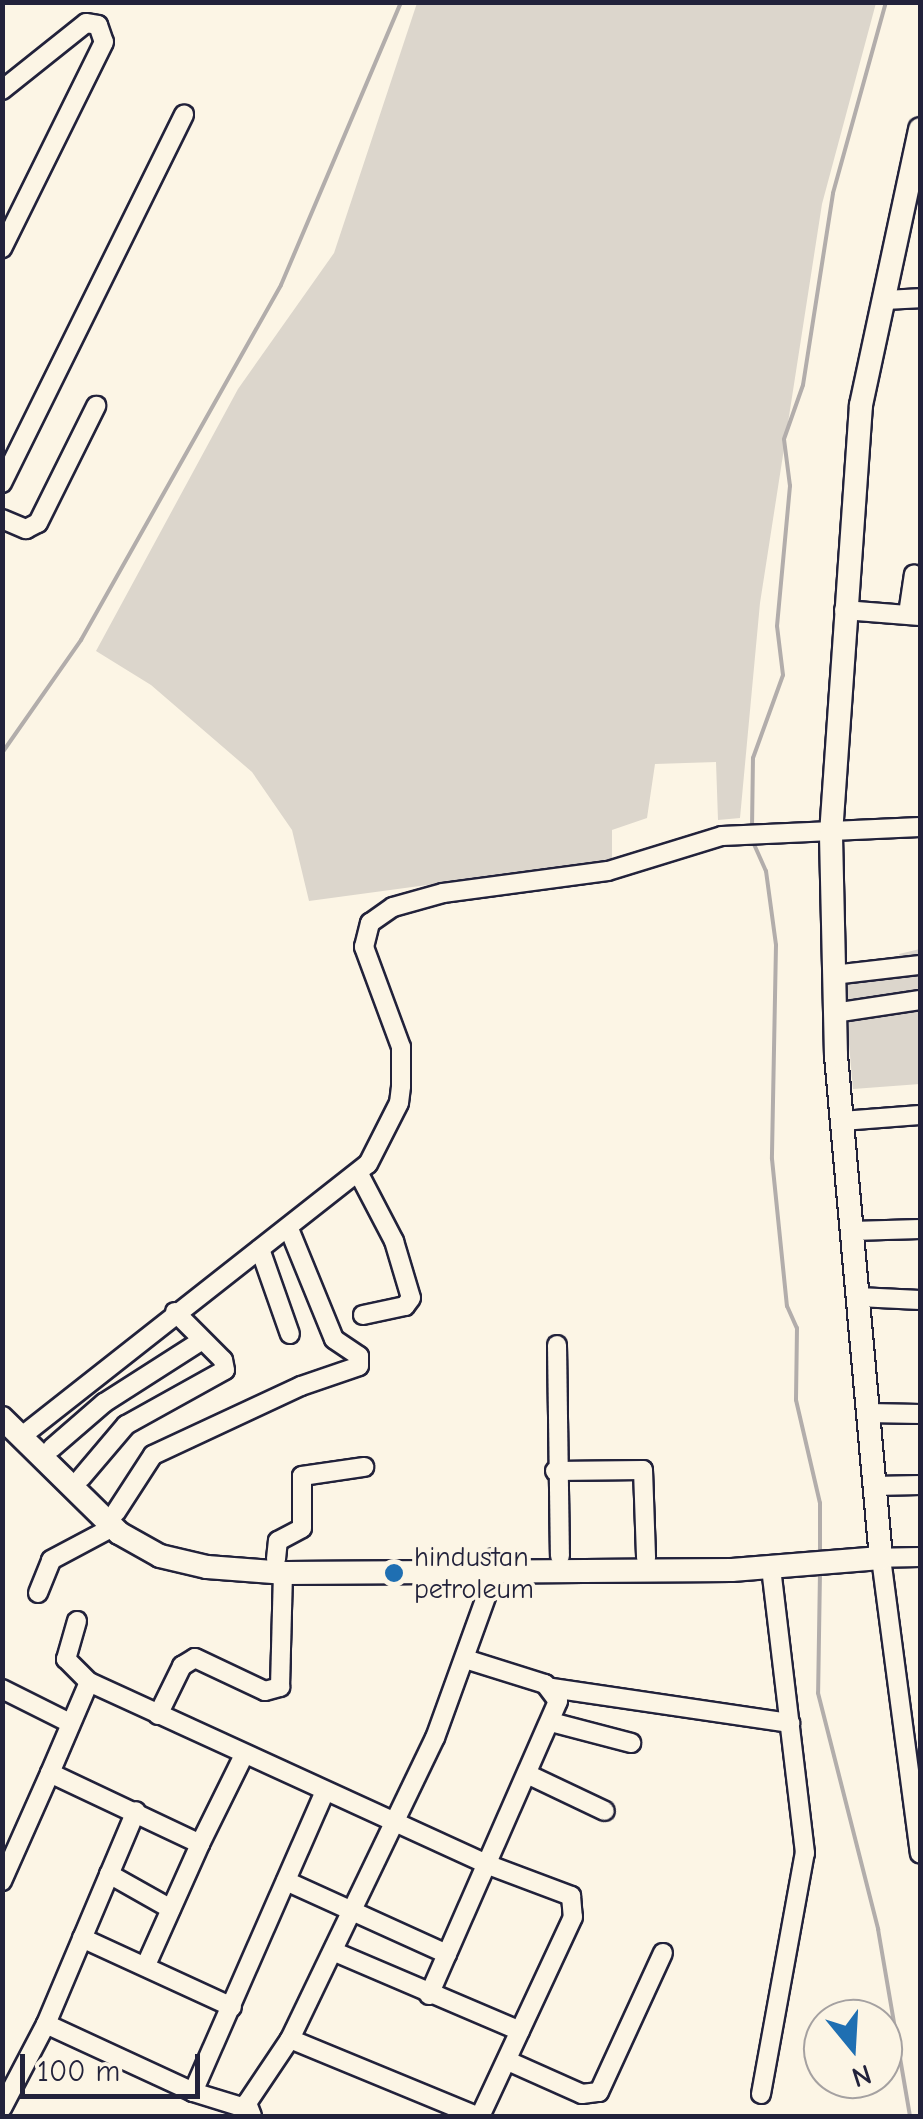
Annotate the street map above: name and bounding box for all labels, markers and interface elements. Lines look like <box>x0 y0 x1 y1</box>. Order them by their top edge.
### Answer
place label: hindustan petroleum <box>414 1540 534 1606</box>
marker: hindustan petroleum <box>383 1562 405 1584</box>
north arrow <box>803 1999 903 2099</box>
scale bar <box>25 2034 205 2096</box>
text: 100 m <box>37 2054 120 2089</box>
text: N <box>848 2058 875 2094</box>

